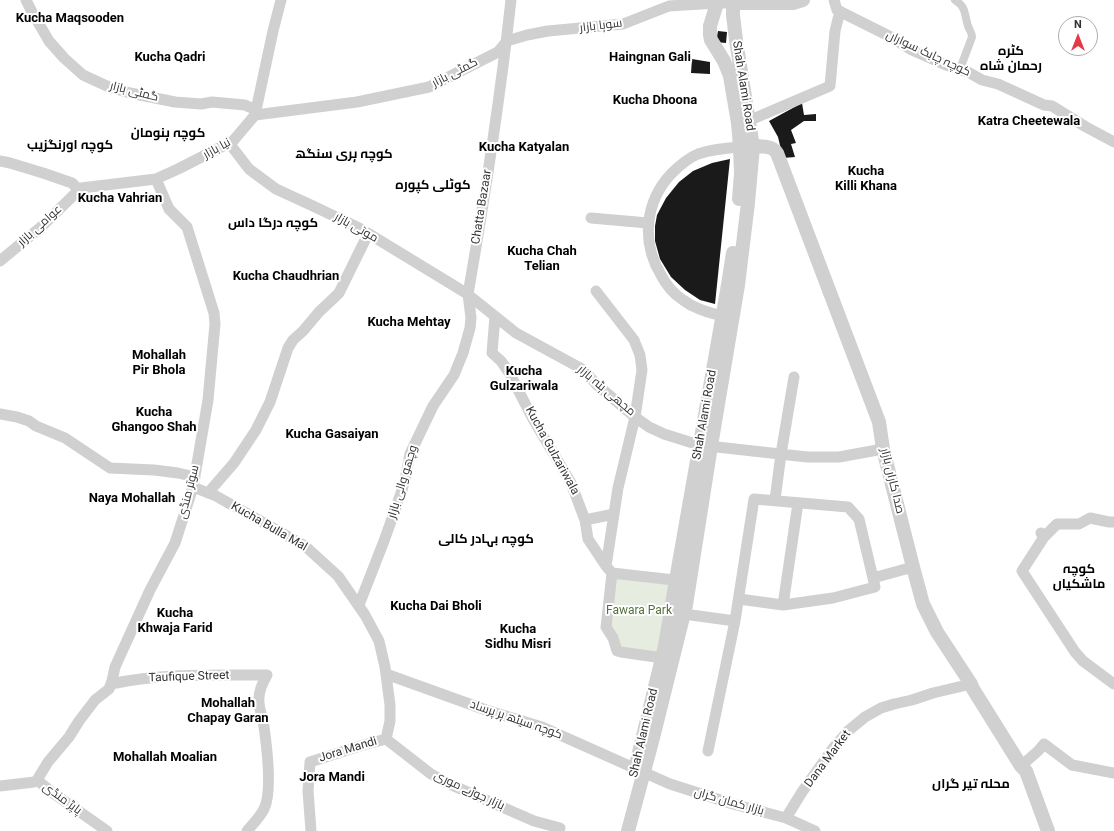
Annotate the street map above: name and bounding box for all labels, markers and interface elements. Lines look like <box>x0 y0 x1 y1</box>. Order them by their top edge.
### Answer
district label: Kucha Maqsooden <box>16 11 124 27</box>
street label: سوہا بازار <box>579 16 623 36</box>
north arrow <box>1058 16 1098 56</box>
text: N <box>1074 18 1082 31</box>
street label: کوچہ چابک سواراں <box>883 28 973 80</box>
street label: Shah Alami Road <box>729 40 757 132</box>
district label: کٹرہ رحمان شاہ <box>980 44 1042 75</box>
district label: Kucha Qadri <box>134 50 206 66</box>
district label: Haingnan Gali <box>609 50 691 66</box>
street label: گمٹی بازار <box>430 55 480 91</box>
street label: گمٹی بازار <box>108 79 160 105</box>
district label: Kucha Dhoona <box>613 93 697 109</box>
district label: Katra Cheetewala <box>978 114 1080 130</box>
district label: کوچہ ہنومان <box>131 126 205 142</box>
street label: نیا بازار <box>201 136 233 162</box>
district label: کوچہ اورنگزیب <box>27 138 113 154</box>
district label: Kucha Katyalan <box>479 140 569 156</box>
district label: کوچہ ہری سنگھ <box>295 147 393 163</box>
district label: Kucha Killi Khana <box>835 164 897 195</box>
street label: Chatta Bazaar <box>469 169 495 245</box>
district label: کوٹلی کپورہ <box>395 178 471 194</box>
district label: Kucha Vahrian <box>78 191 162 207</box>
street label: عوامی بازار <box>15 202 65 250</box>
street label: موتی بازار <box>332 210 380 246</box>
district label: کوچہ درگا داس <box>228 216 318 232</box>
district label: Kucha Chah Telian <box>507 244 577 275</box>
district label: Kucha Chaudhrian <box>233 269 339 285</box>
district label: Kucha Mehtay <box>367 315 451 331</box>
district label: Mohallah Pir Bhola <box>132 348 186 379</box>
street label: مچھی ہٹہ بازار <box>574 363 638 419</box>
district label: Kucha Gulzariwala <box>490 364 558 395</box>
street label: Shah Alami Road <box>690 369 720 461</box>
street label: Kucha Gulzariwala <box>522 404 582 498</box>
district label: Kucha Ghangoo Shah <box>111 405 197 436</box>
district label: Kucha Gasaiyan <box>285 427 379 443</box>
street label: وچھو والی بازار <box>385 444 421 520</box>
street label: صدا کاراں بازار <box>877 447 907 515</box>
street label: سوتر منڈی <box>175 464 203 520</box>
district label: Naya Mohallah <box>89 491 175 507</box>
street label: Kucha Bulla Mal <box>228 499 310 555</box>
district label: کوچہ بہادر کالی <box>438 532 534 548</box>
district label: کوچہ ماشکیاں <box>1053 562 1105 593</box>
district label: Kucha Dai Bholi <box>390 599 482 615</box>
park label: Fawara Park <box>606 604 672 618</box>
district label: Kucha Khwaja Farid <box>137 606 213 637</box>
district label: Kucha Sidhu Misri <box>485 622 551 653</box>
street label: Taufique Street <box>148 668 230 686</box>
street label: Shah Alami Road <box>627 687 661 779</box>
district label: Mohallah Chapay Garan <box>187 696 269 727</box>
street label: کوچہ سیٹھ ہر پرساد <box>468 697 564 743</box>
street label: Dana Market <box>802 728 854 790</box>
street label: Jora Mandi <box>317 734 379 766</box>
district label: Mohallah Moalian <box>113 750 217 766</box>
street label: بازار جوڑے موری <box>431 768 507 814</box>
district label: Jora Mandi <box>299 770 365 786</box>
district label: محلہ تیر گراں <box>932 777 1010 793</box>
street label: پاپڑ منڈی <box>40 780 84 818</box>
street label: بازار کمان گراں <box>692 785 766 819</box>

